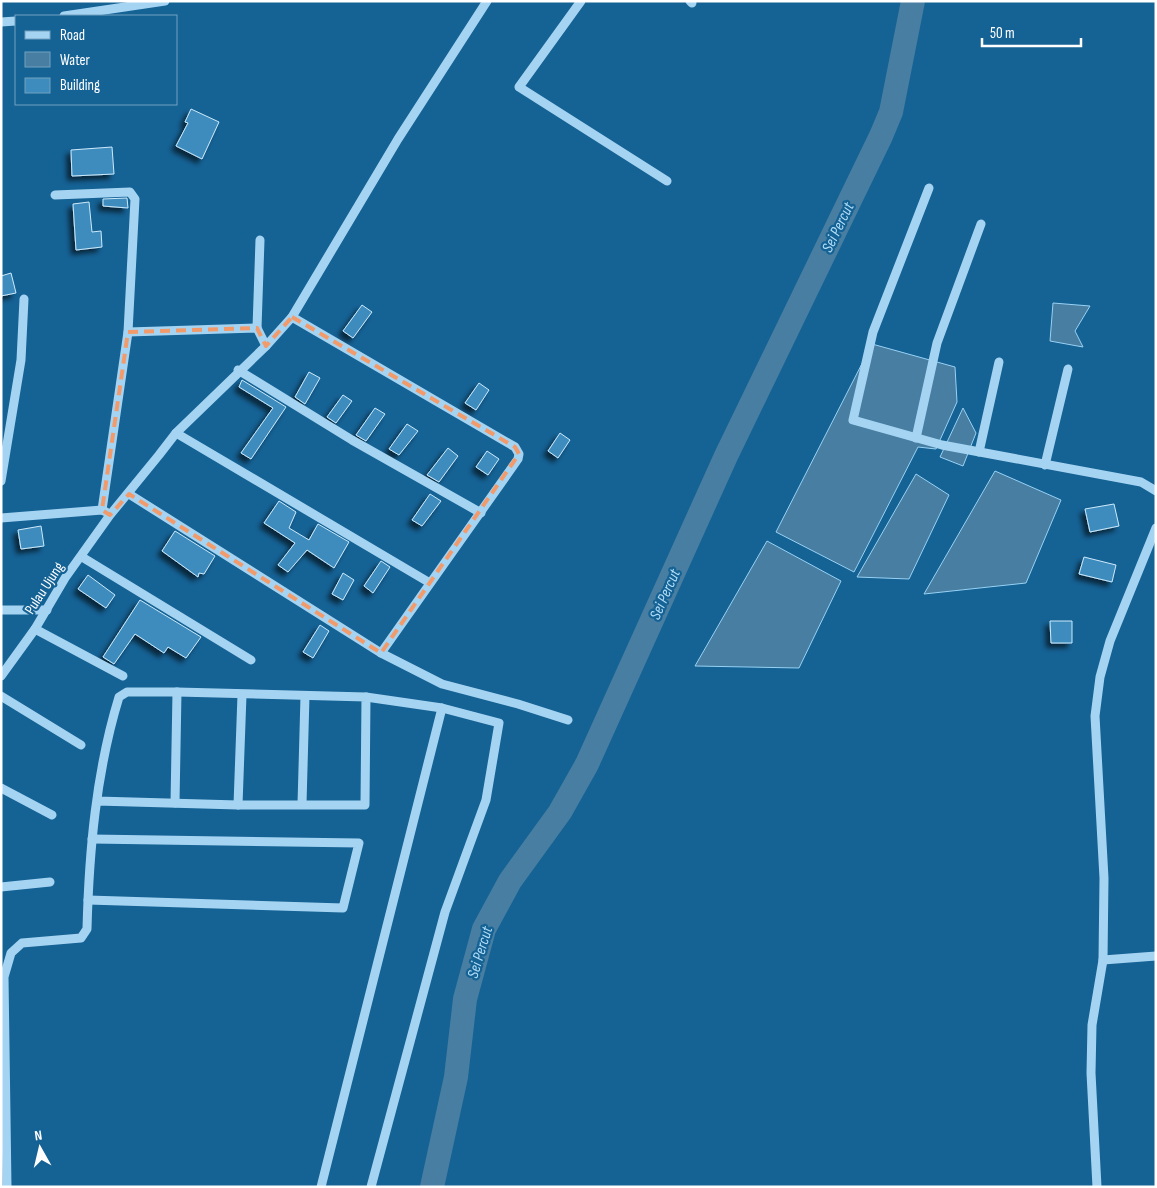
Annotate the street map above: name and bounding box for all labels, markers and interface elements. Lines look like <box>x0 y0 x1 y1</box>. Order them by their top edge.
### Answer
legend <box>15 15 178 105</box>
scale bar <box>982 15 1081 47</box>
text: 50 m <box>990 24 1015 43</box>
text: Road <box>60 26 85 45</box>
text: Water <box>60 51 91 70</box>
text: Building <box>60 76 100 95</box>
water label: Sei Percut <box>818 199 859 256</box>
street label: Pulau Ujung <box>20 559 68 618</box>
water label: Sei Percut <box>646 565 685 623</box>
water label: Sei Percut <box>464 923 498 981</box>
north arrow <box>15 1123 65 1173</box>
text: N <box>33 1127 43 1145</box>

